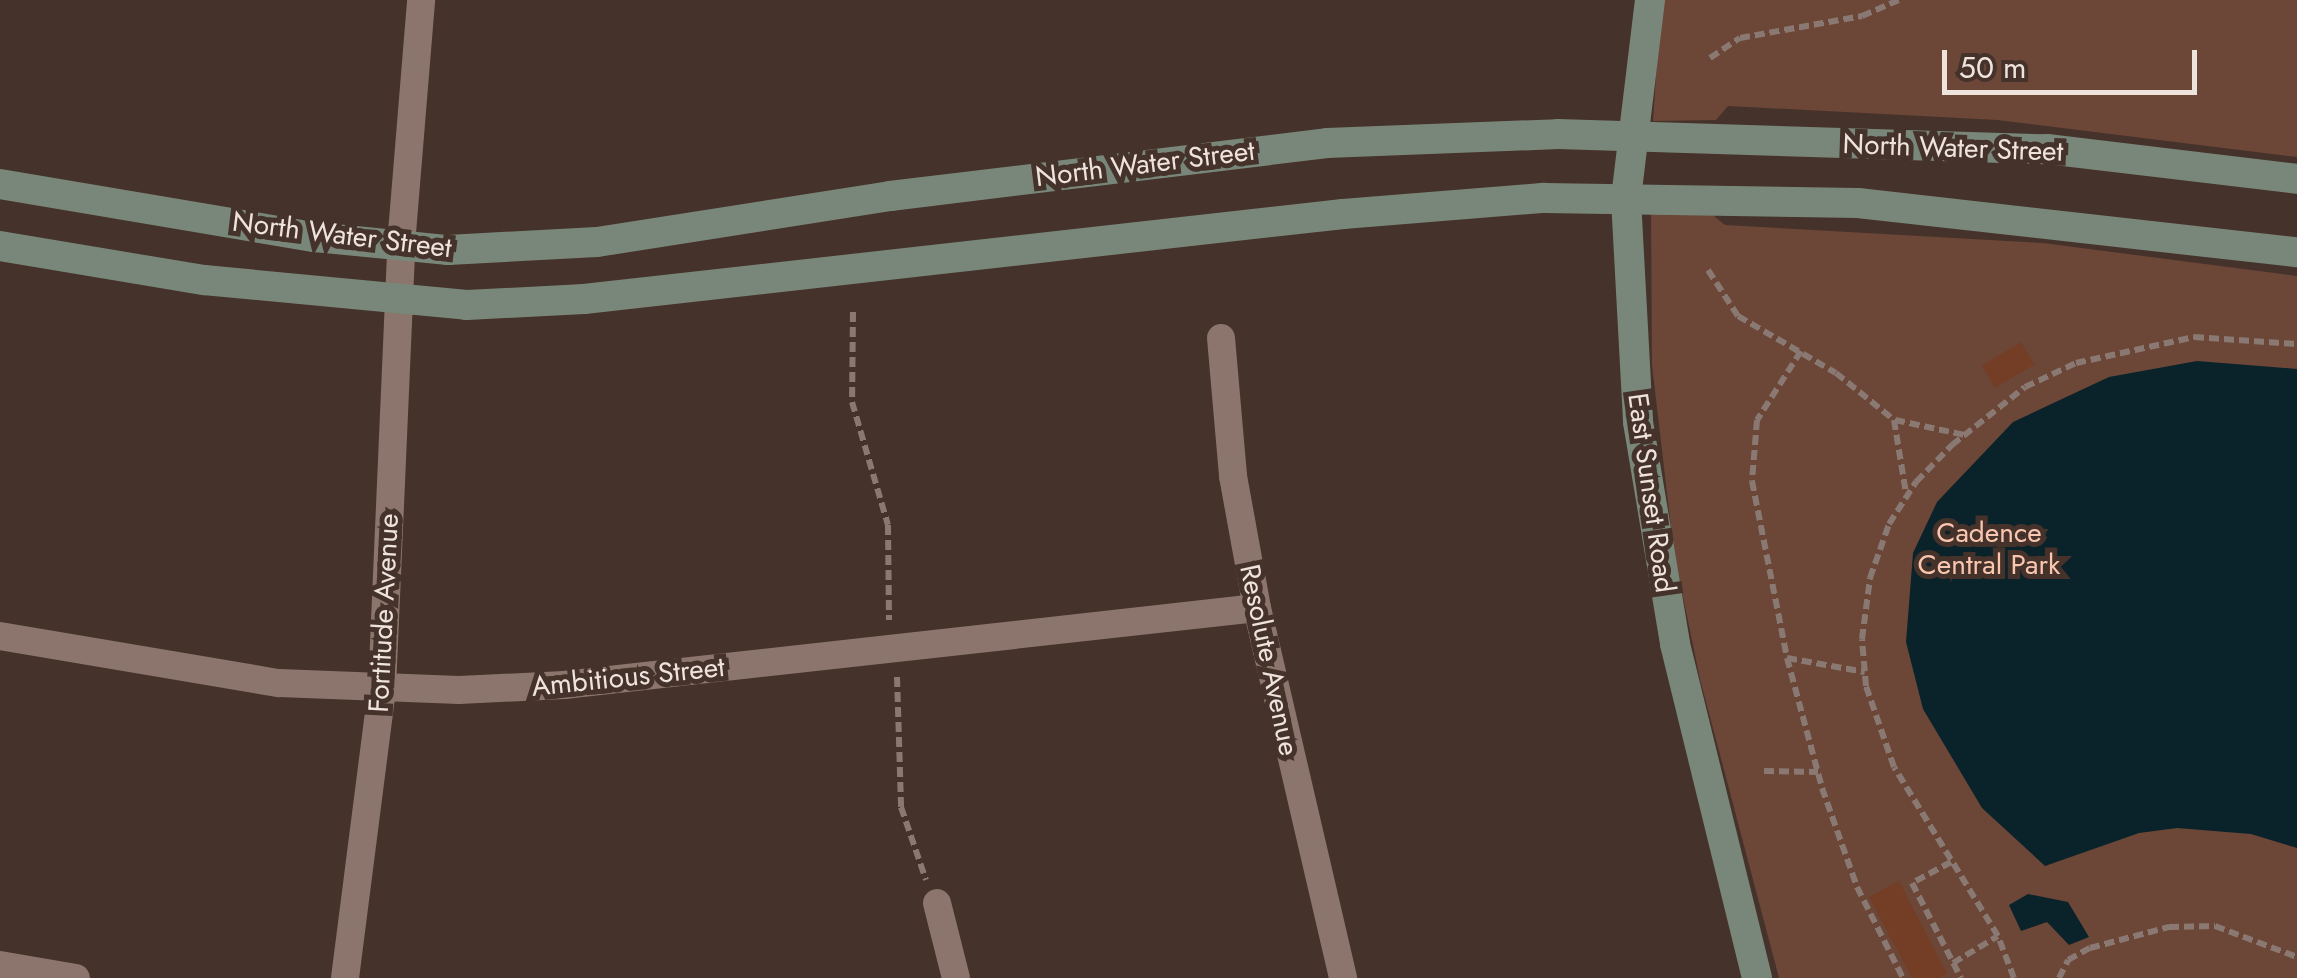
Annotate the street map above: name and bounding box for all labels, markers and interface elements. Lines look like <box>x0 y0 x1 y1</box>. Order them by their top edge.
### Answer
scale bar <box>1947 30 2202 92</box>
text: 50 m <box>1959 46 2026 89</box>
street label: North Water Street <box>1842 127 2064 169</box>
street label: North Water Street <box>1033 134 1257 194</box>
street label: North Water Street <box>230 205 454 265</box>
street label: East Sunset Road <box>1620 391 1682 595</box>
street label: Fortitude Avenue <box>362 513 406 713</box>
park label: Cadence Central Park <box>1918 516 2060 582</box>
street label: Resolute Avenue <box>1232 561 1306 759</box>
street label: Ambitious Street <box>530 650 726 704</box>

